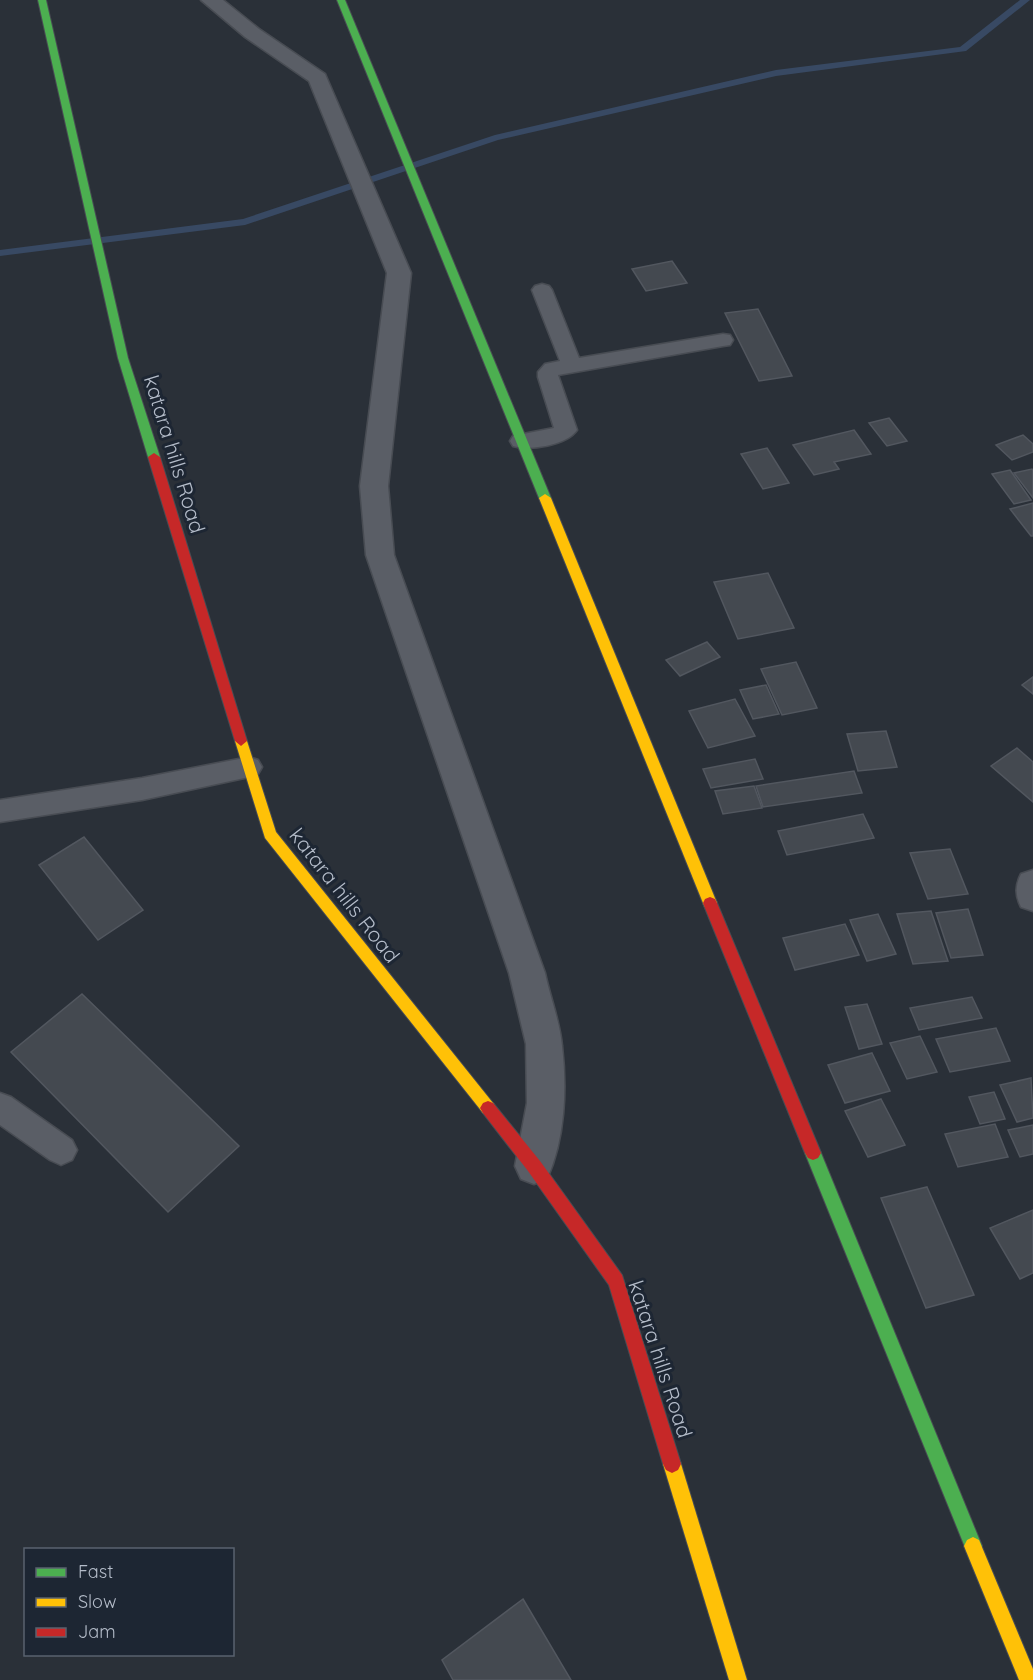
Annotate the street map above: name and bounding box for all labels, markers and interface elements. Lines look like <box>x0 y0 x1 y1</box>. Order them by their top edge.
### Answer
street label: katara hills Road <box>139 372 211 536</box>
street label: katara hills Road <box>284 822 406 968</box>
street label: katara hills Road <box>623 1277 699 1441</box>
legend <box>24 1548 234 1656</box>
text: Fast <box>78 1560 113 1583</box>
text: Slow <box>78 1590 116 1613</box>
text: Jam <box>78 1620 116 1643</box>

